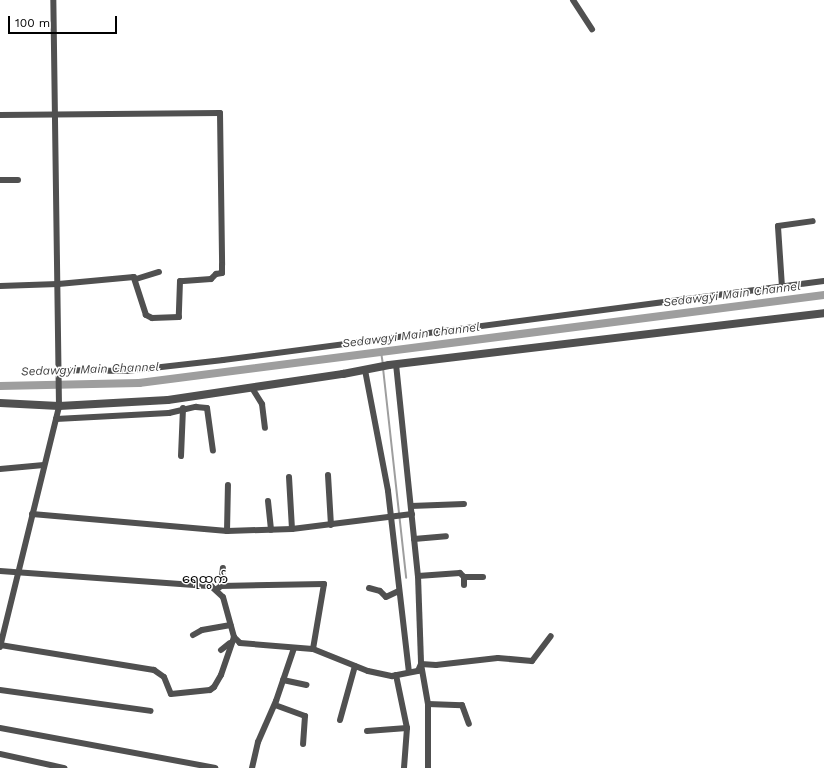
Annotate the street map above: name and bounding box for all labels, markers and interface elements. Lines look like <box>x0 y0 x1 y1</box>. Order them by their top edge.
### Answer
scale bar <box>10 8 119 34</box>
text: 100 m <box>15 16 50 30</box>
water label: Sedawgyi Main Channel <box>662 279 802 311</box>
water label: Sedawgyi Main Channel <box>341 320 481 352</box>
water label: Sedawgyi Main Channel <box>21 360 159 380</box>
district label: ရေထွက် <box>182 571 228 587</box>

